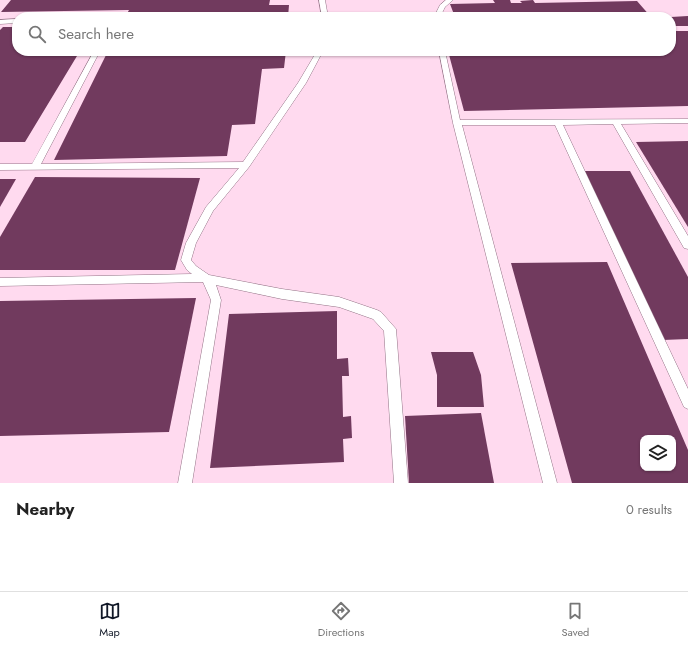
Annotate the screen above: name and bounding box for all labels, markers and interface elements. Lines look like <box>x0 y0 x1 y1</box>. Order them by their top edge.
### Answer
search box <box>12 12 676 56</box>
icon: search <box>26 23 48 45</box>
text: Search here <box>58 23 134 45</box>
map controls <box>640 435 676 471</box>
button: layers <box>640 435 676 471</box>
text: Nearby <box>16 497 74 521</box>
text: 0 results <box>626 500 672 519</box>
tab: Map <box>99 600 121 640</box>
tab: Directions <box>318 600 364 640</box>
tab: Saved <box>562 600 589 640</box>

